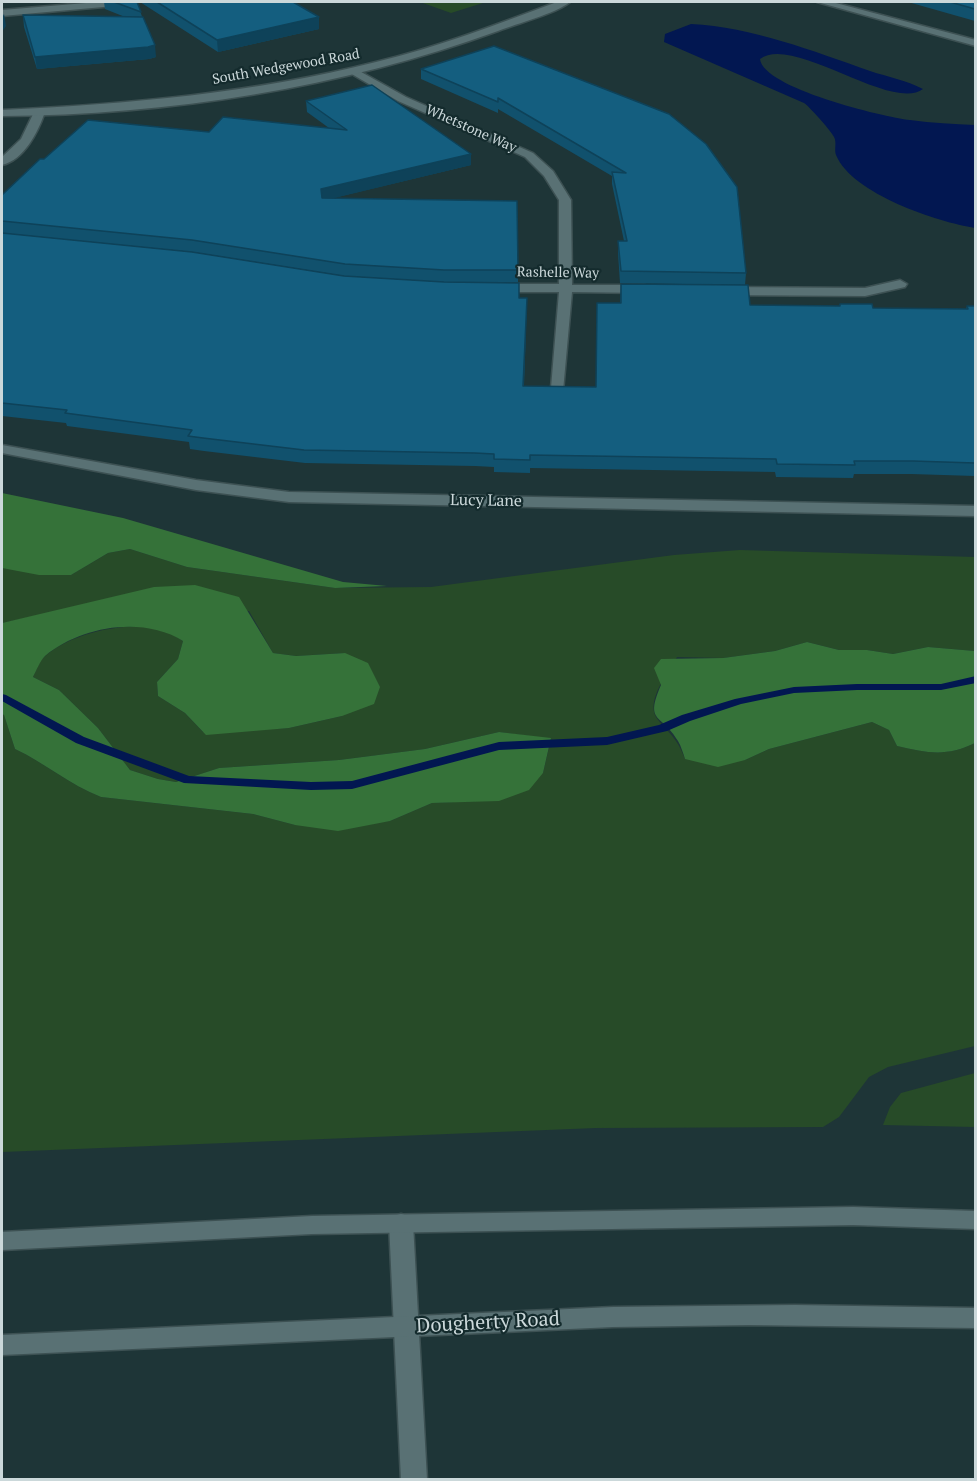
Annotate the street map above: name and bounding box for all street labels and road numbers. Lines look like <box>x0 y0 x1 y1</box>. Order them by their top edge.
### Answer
street label: South Wedgewood Road <box>211 46 361 88</box>
street label: Whetstone Way <box>423 101 519 157</box>
street label: Rashelle Way <box>517 264 599 282</box>
street label: Lucy Lane <box>450 491 522 511</box>
street label: Dougherty Road <box>416 1307 560 1339</box>

